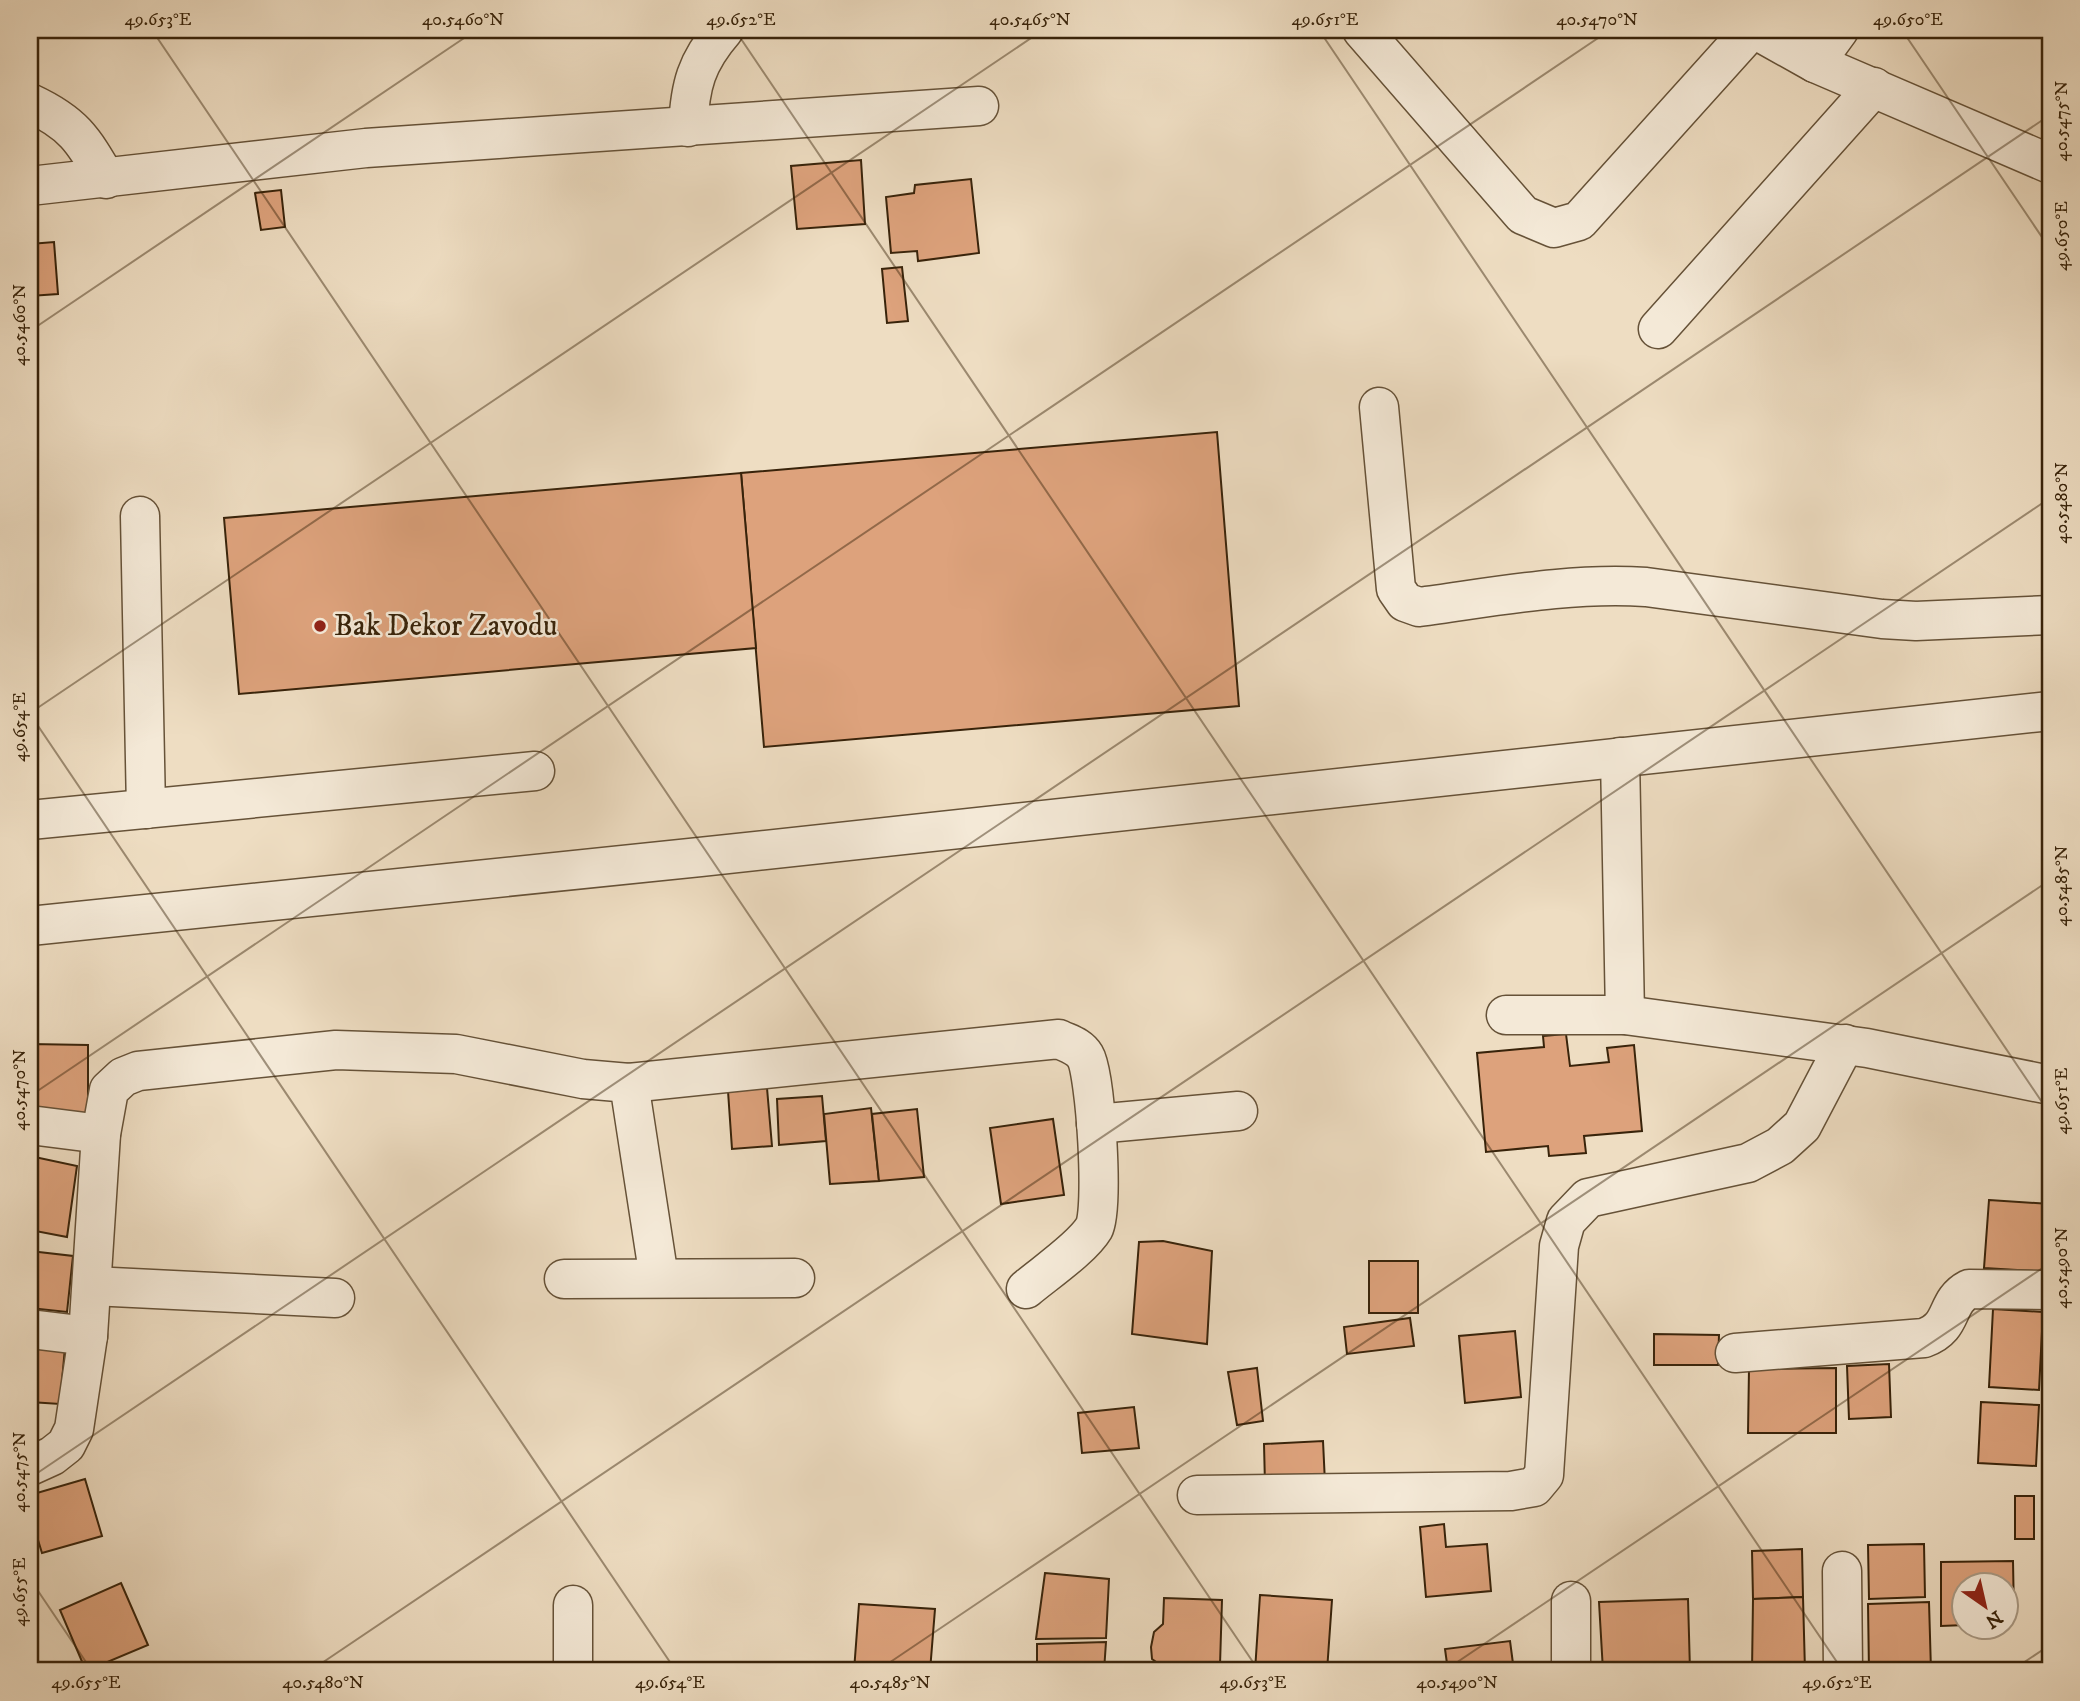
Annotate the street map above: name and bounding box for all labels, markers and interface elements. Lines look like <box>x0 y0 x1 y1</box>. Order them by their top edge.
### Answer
text: 49.653°E <box>124 9 192 31</box>
text: 40.5460°N <box>422 9 504 31</box>
text: 49.652°E <box>706 9 776 31</box>
text: 40.5465°N <box>989 9 1071 31</box>
text: 49.651°E <box>1291 9 1359 31</box>
text: 40.5470°N <box>1556 9 1638 31</box>
text: 49.650°E <box>1873 9 1943 31</box>
text: 40.5475°N <box>2051 80 2073 161</box>
text: 49.650°E <box>2051 201 2073 271</box>
text: 40.5460°N <box>9 284 31 366</box>
text: 40.5480°N <box>2051 462 2073 544</box>
place label: Bak Dekor Zavodu <box>334 608 558 645</box>
marker: Bak Dekor Zavodu <box>312 618 328 634</box>
text: 49.654°E <box>9 692 31 762</box>
text: 40.5485°N <box>2051 845 2073 926</box>
text: 40.5470°N <box>9 1049 31 1131</box>
text: 49.651°E <box>2051 1067 2073 1135</box>
text: 40.5490°N <box>2051 1227 2073 1309</box>
text: 40.5475°N <box>9 1431 31 1512</box>
text: 49.655°E <box>9 1557 31 1627</box>
north arrow <box>1951 1572 2021 1642</box>
text: N <box>1980 1605 2007 1633</box>
text: 49.655°E <box>51 1672 121 1694</box>
text: 40.5480°N <box>282 1672 364 1694</box>
text: 49.654°E <box>635 1672 705 1694</box>
text: 40.5485°N <box>850 1672 931 1694</box>
text: 49.653°E <box>1219 1672 1287 1694</box>
text: 40.5490°N <box>1416 1672 1498 1694</box>
text: 49.652°E <box>1802 1672 1872 1694</box>

